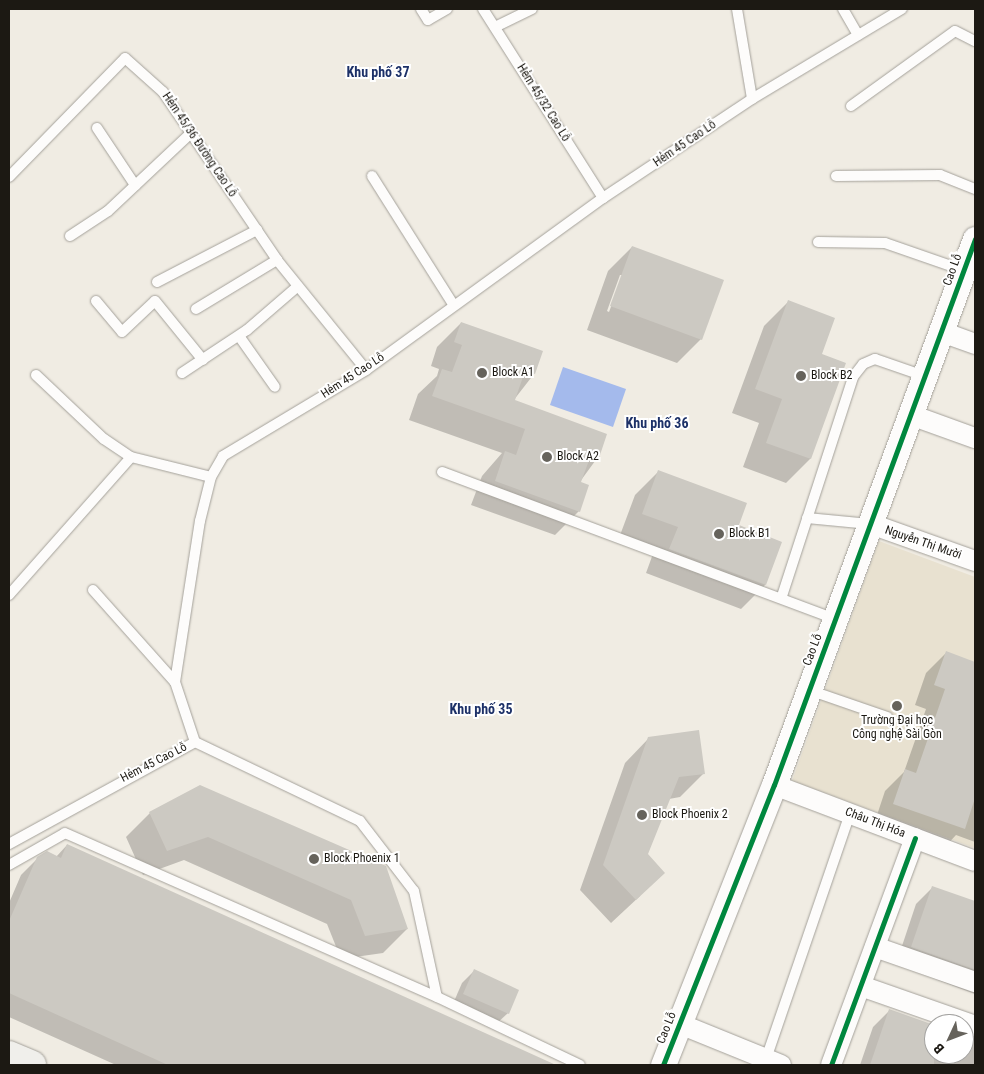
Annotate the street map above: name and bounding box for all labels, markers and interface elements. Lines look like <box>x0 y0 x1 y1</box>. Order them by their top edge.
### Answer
street label: Hẻm 45/32 Cao Lỗ <box>513 62 573 144</box>
district label: Khu phố 37 <box>347 64 409 80</box>
street label: Hẻm 45/36 Đường Cao Lỗ <box>159 90 239 200</box>
street label: Hẻm 45 Cao Lỗ <box>651 118 719 170</box>
street label: Cao Lỗ <box>941 252 965 288</box>
street label: Hẻm 45 Cao Lỗ <box>319 350 387 402</box>
place label: Block A1 <box>492 366 534 380</box>
marker: Block A1 <box>476 367 488 379</box>
place label: Block B2 <box>811 369 853 383</box>
marker: Block B2 <box>795 370 807 382</box>
district label: Khu phố 36 <box>626 415 688 431</box>
place label: Block A2 <box>557 450 599 464</box>
marker: Block A2 <box>541 451 553 463</box>
street label: Nguyễn Thị Mười <box>883 523 963 563</box>
place label: Block B1 <box>729 527 771 541</box>
marker: Block B1 <box>713 528 725 540</box>
street label: Cao Lỗ <box>800 632 826 668</box>
marker: Trường Đại học Công nghệ Sài Gòn <box>891 700 903 712</box>
district label: Khu phố 35 <box>450 701 512 717</box>
place label: Trường Đại học Công nghệ Sài Gòn <box>852 714 942 742</box>
street label: Hẻm 45 Cao Lỗ <box>118 740 190 786</box>
street label: Châu Thị Hóa <box>843 805 907 841</box>
place label: Block Phoenix 2 <box>652 808 728 822</box>
marker: Block Phoenix 2 <box>636 809 648 821</box>
place label: Block Phoenix 1 <box>324 852 400 866</box>
marker: Block Phoenix 1 <box>308 853 320 865</box>
street label: Cao Lỗ <box>654 1010 680 1046</box>
north arrow <box>924 1014 974 1064</box>
text: B <box>930 1040 947 1057</box>

